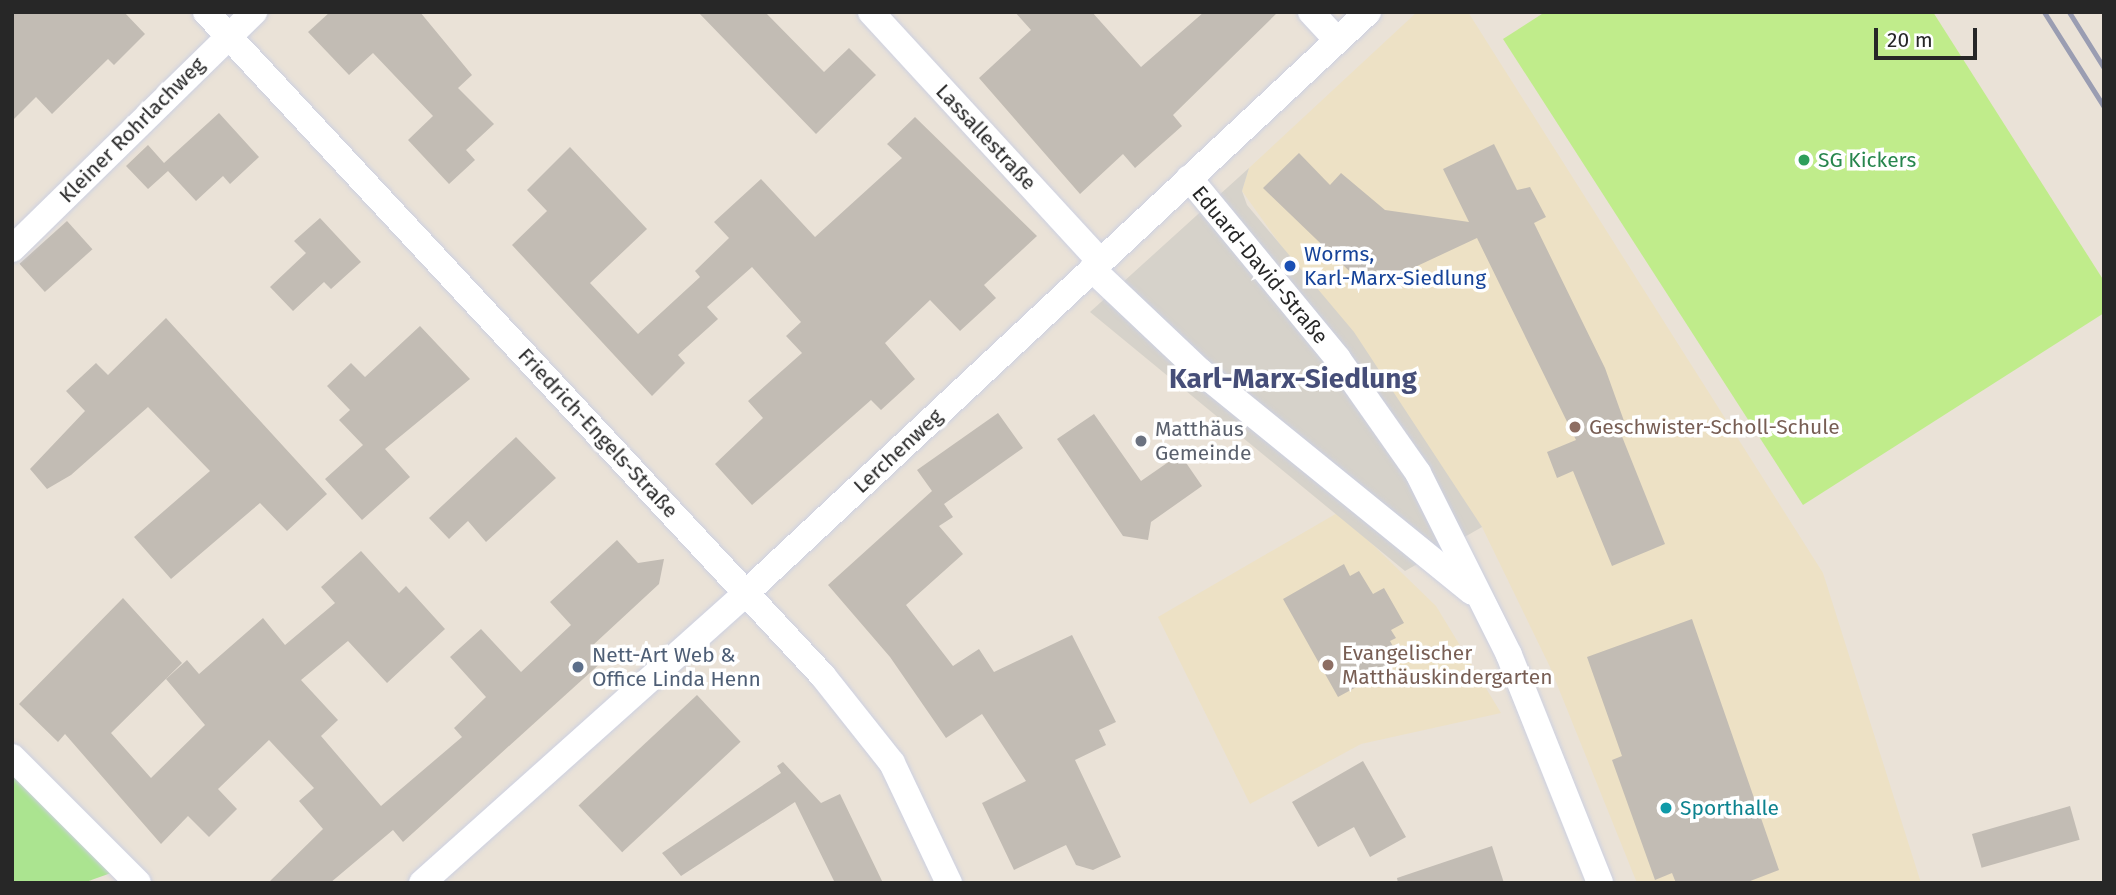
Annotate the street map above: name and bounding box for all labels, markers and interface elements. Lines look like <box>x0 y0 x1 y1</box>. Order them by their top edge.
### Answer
scale bar <box>1878 14 1981 58</box>
text: 20 m <box>1887 27 1933 53</box>
street label: Kleiner Rohrlachweg <box>54 52 210 208</box>
street label: Lassallestraße <box>931 79 1041 195</box>
place label: SG Kickers <box>1818 147 1916 173</box>
marker: SG Kickers <box>1796 152 1812 168</box>
street label: Eduard-David-Straße <box>1187 181 1333 349</box>
place label: Worms, Karl-Marx-Siedlung <box>1304 241 1486 291</box>
marker: Worms, Karl-Marx-Siedlung <box>1282 258 1298 274</box>
street label: Friedrich-Engels-Straße <box>513 343 683 523</box>
district label: Karl-Marx-Siedlung <box>1169 362 1417 396</box>
street label: Lerchenweg <box>848 403 948 499</box>
place label: Geschwister-Scholl-Schule <box>1589 414 1840 440</box>
place label: Matthäus Gemeinde <box>1155 416 1251 466</box>
marker: Geschwister-Scholl-Schule <box>1567 419 1583 435</box>
marker: Matthäus Gemeinde <box>1133 433 1149 449</box>
place label: Evangelischer Matthäuskindergarten <box>1342 640 1553 690</box>
place label: Nett-Art Web & Office Linda Henn <box>592 642 761 692</box>
marker: Evangelischer Matthäuskindergarten <box>1320 657 1336 673</box>
marker: Nett-Art Web & Office Linda Henn <box>570 659 586 675</box>
place label: Sporthalle <box>1680 795 1779 821</box>
marker: Sporthalle <box>1658 800 1674 816</box>

